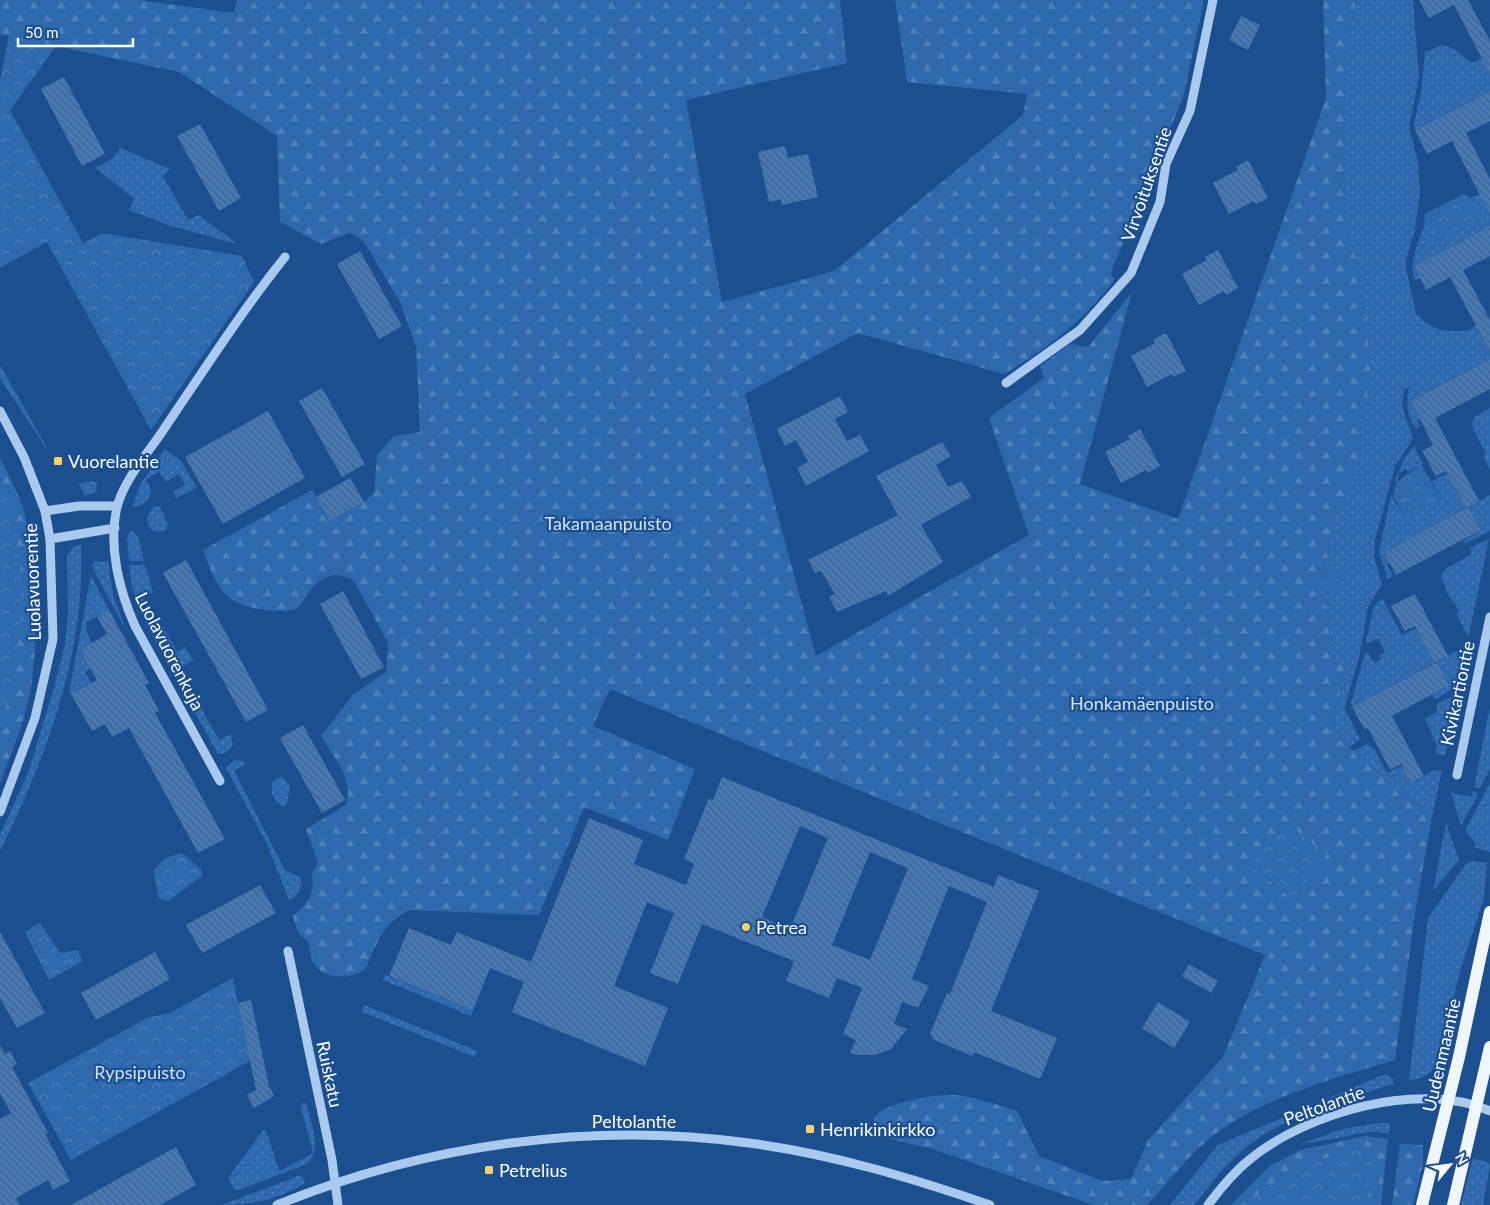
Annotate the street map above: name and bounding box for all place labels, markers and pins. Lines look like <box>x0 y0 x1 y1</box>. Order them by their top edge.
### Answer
place label: Vuorelantie <box>68 450 159 472</box>
marker: Vuorelantie <box>52 455 64 467</box>
place label: Petrea <box>756 916 807 938</box>
marker: Petrea <box>740 921 752 933</box>
place label: Henrikinkirkko <box>820 1118 935 1140</box>
marker: Henrikinkirkko <box>804 1123 816 1135</box>
place label: Petrelius <box>499 1159 568 1181</box>
marker: Petrelius <box>483 1164 495 1176</box>

